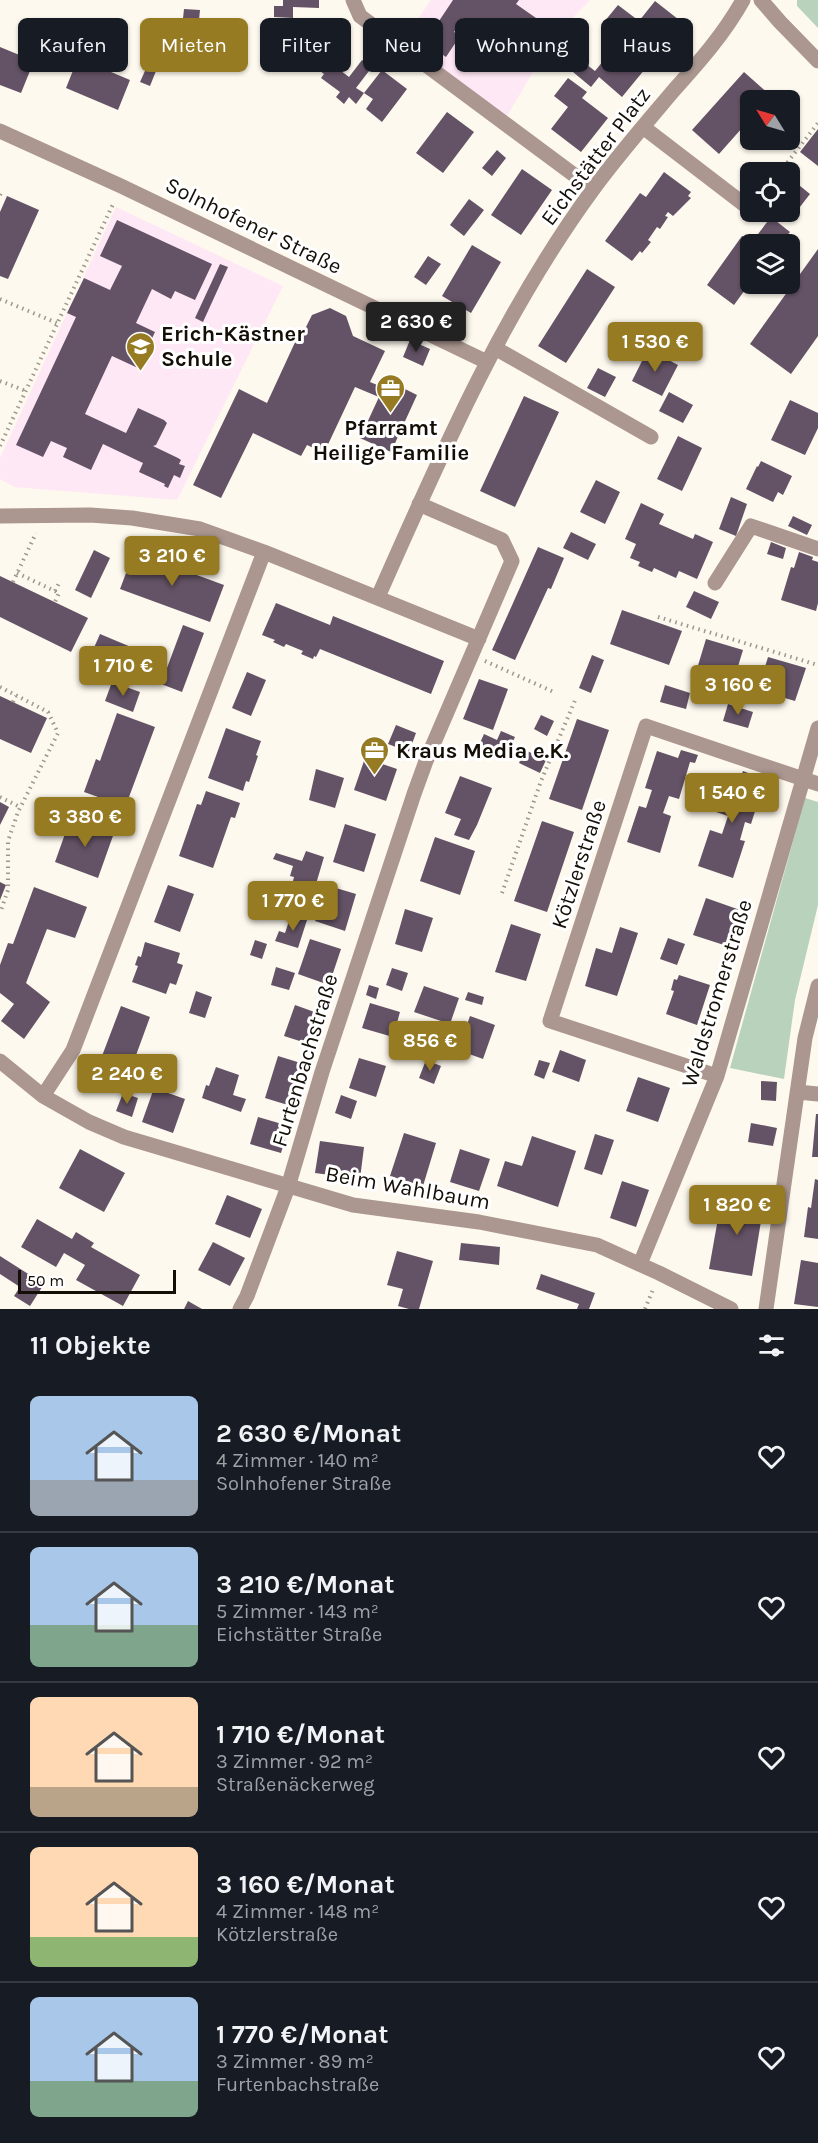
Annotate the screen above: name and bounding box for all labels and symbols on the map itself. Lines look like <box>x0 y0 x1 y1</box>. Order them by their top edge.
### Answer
street label: Eichstätter Platz <box>536 83 656 231</box>
north arrow <box>740 90 800 150</box>
street label: Solnhofener Straße <box>161 172 346 280</box>
pin: 2 630 € <box>361 302 471 353</box>
place label: Erich-Kästner Schule <box>161 321 305 372</box>
pin: 1 530 € <box>600 322 710 373</box>
school or university icon: Erich-Kästner Schule <box>124 330 156 372</box>
office icon: Pfarramt Heilige Familie <box>375 372 407 414</box>
place label: Pfarramt Heilige Familie <box>313 415 469 466</box>
pin: 3 210 € <box>117 536 227 587</box>
pin: 1 710 € <box>68 646 178 697</box>
pin: 3 160 € <box>683 665 793 716</box>
office icon: Kraus Media e.K. <box>359 734 391 776</box>
place label: Kraus Media e.K. <box>396 738 569 764</box>
pin: 1 540 € <box>677 773 787 824</box>
street label: Kötzlerstraße <box>546 796 612 932</box>
pin: 3 380 € <box>30 797 140 848</box>
pin: 1 770 € <box>238 881 348 932</box>
street label: Waldstromerstraße <box>676 896 758 1090</box>
street label: Furtenbachstraße <box>266 971 344 1150</box>
pin: 856 € <box>388 1021 472 1072</box>
pin: 2 240 € <box>72 1054 182 1105</box>
street label: Beim Wahlbaum <box>323 1161 492 1215</box>
pin: 1 820 € <box>682 1185 792 1236</box>
scale bar <box>18 1267 176 1294</box>

